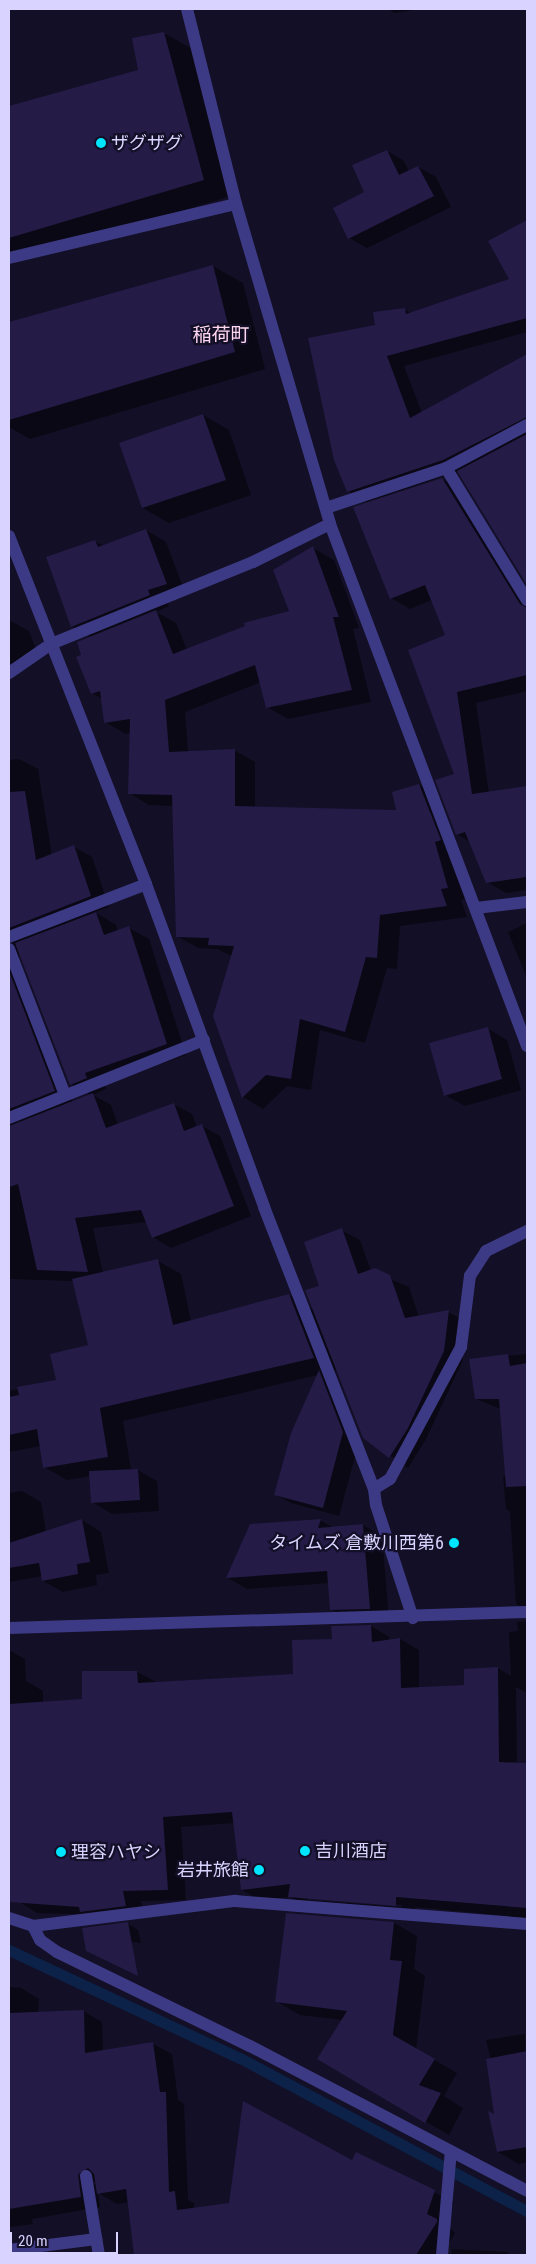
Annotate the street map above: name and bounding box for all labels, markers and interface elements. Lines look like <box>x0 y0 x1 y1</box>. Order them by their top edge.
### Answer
place label: ザグザグ <box>111 132 183 154</box>
marker: ザグザグ <box>95 137 107 149</box>
district label: 稲荷町 <box>193 324 249 346</box>
place label: タイムズ 倉敷川西第6 <box>269 1532 444 1554</box>
marker: タイムズ 倉敷川西第6 <box>448 1537 460 1549</box>
place label: 吉川酒店 <box>315 1840 387 1862</box>
place label: 理容ハヤシ <box>71 1841 161 1863</box>
marker: 吉川酒店 <box>299 1845 311 1857</box>
marker: 理容ハヤシ <box>55 1846 67 1858</box>
place label: 岩井旅館 <box>177 1859 249 1881</box>
marker: 岩井旅館 <box>253 1864 265 1876</box>
scale bar <box>12 2222 120 2254</box>
text: 20 m <box>18 2232 48 2250</box>

